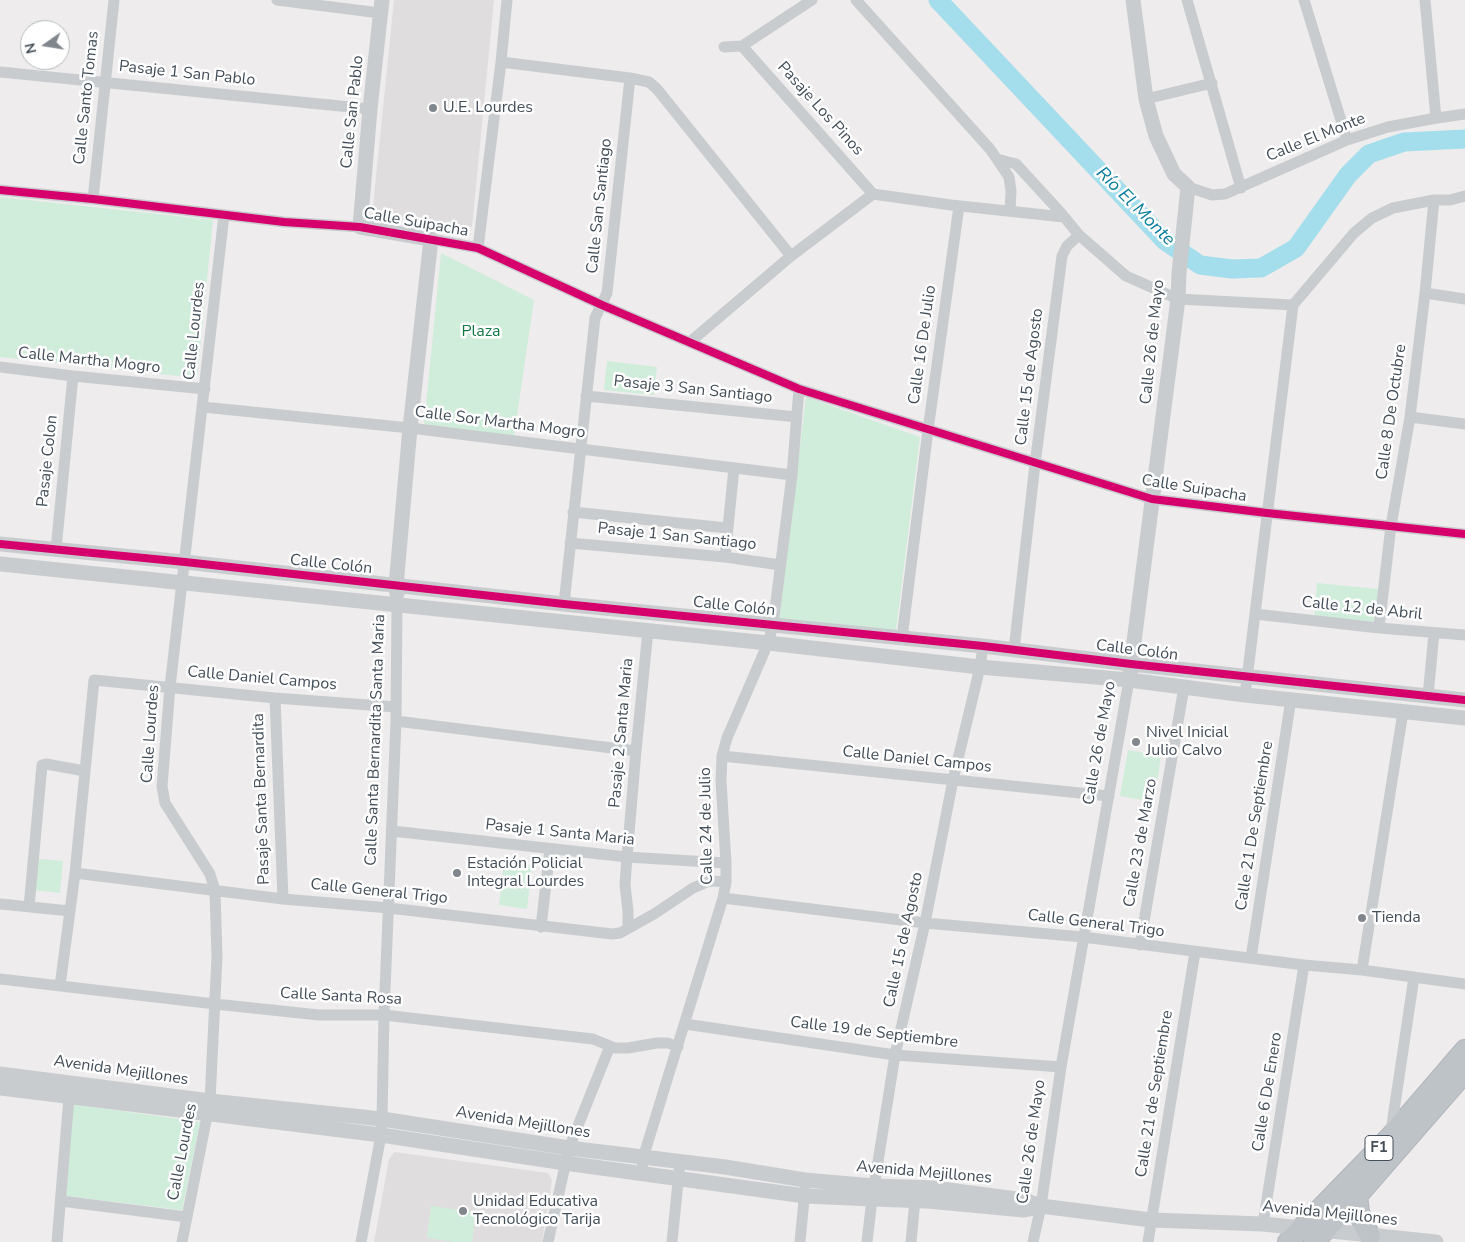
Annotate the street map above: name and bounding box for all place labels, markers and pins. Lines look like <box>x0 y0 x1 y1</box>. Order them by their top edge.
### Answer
place label: U.E. Lourdes <box>443 98 533 118</box>
marker: U.E. Lourdes <box>427 102 439 114</box>
place label: Nivel Inicial Julio Calvo <box>1146 723 1228 761</box>
marker: Nivel Inicial Julio Calvo <box>1130 736 1142 748</box>
place label: Estación Policial Integral Lourdes <box>467 854 584 892</box>
marker: Estación Policial Integral Lourdes <box>451 867 463 879</box>
place label: Tienda <box>1372 908 1421 928</box>
marker: Tienda <box>1356 912 1368 924</box>
place label: Unidad Educativa Tecnológico Tarija <box>473 1192 601 1230</box>
marker: Unidad Educativa Tecnológico Tarija <box>457 1205 469 1217</box>

